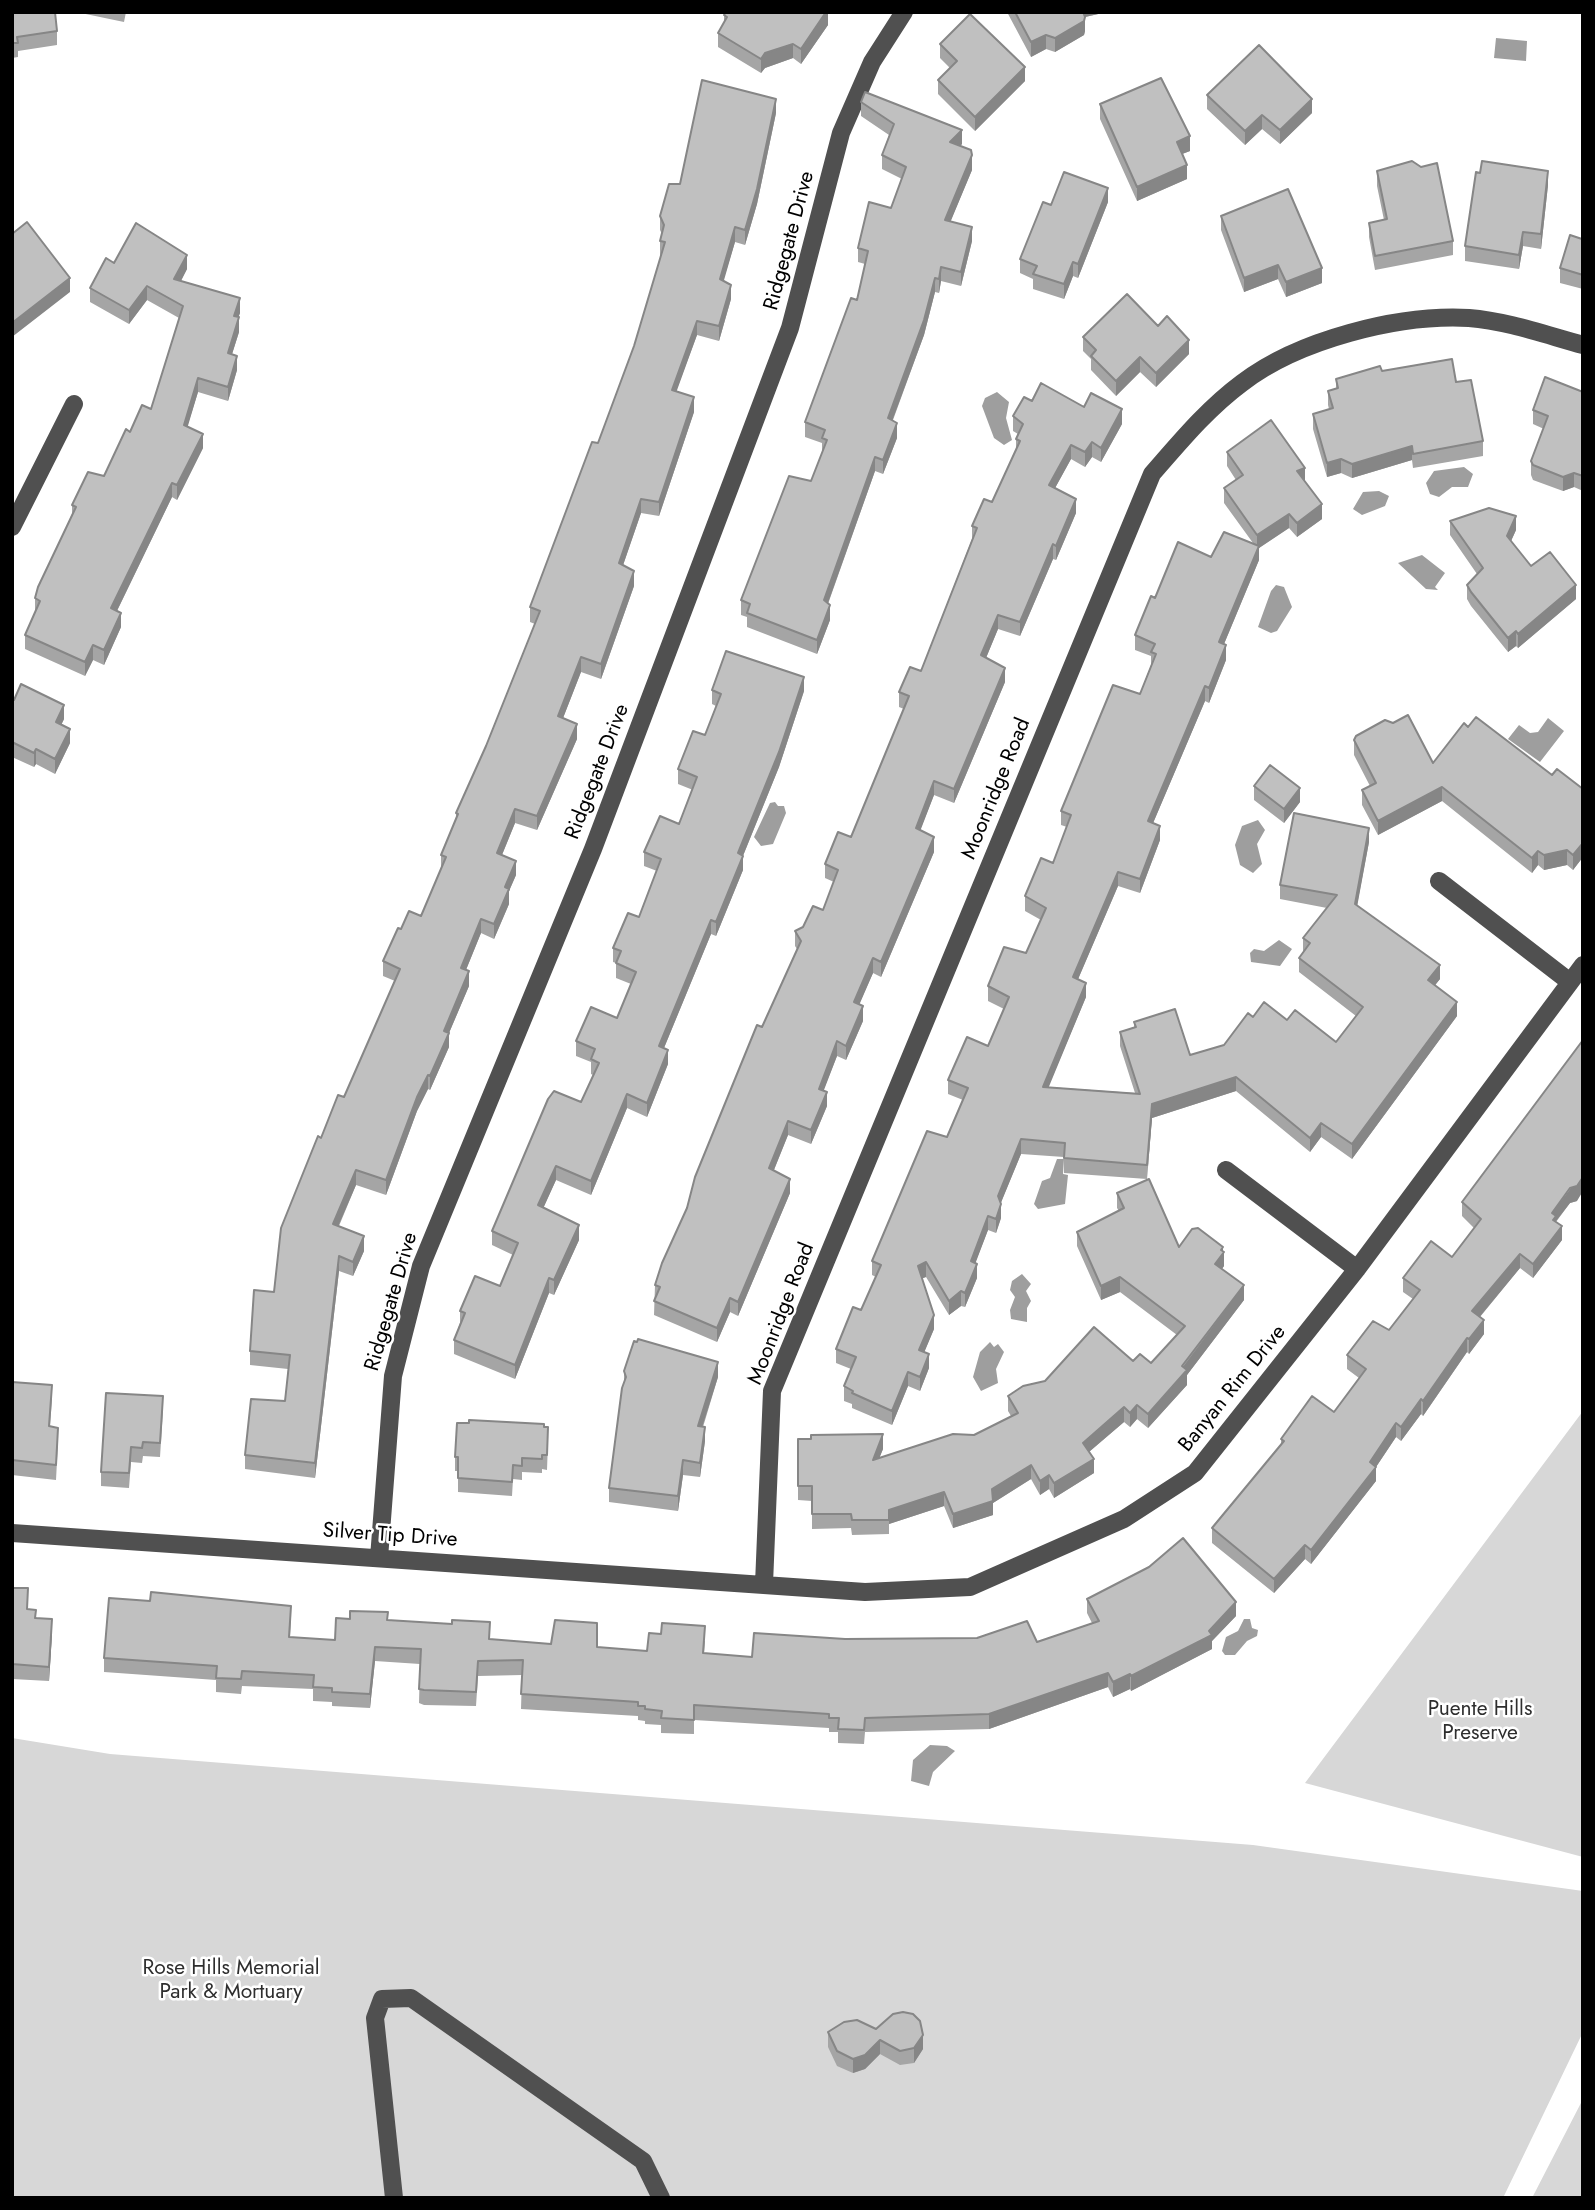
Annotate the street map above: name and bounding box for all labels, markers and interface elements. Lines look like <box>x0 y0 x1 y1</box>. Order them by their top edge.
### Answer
street label: Ridgegate Drive <box>759 169 821 313</box>
street label: Ridgegate Drive <box>561 701 635 843</box>
street label: Moonridge Road <box>957 715 1037 863</box>
street label: Ridgegate Drive <box>360 1230 424 1374</box>
street label: Moonridge Road <box>743 1239 821 1389</box>
street label: Banyan Rim Drive <box>1174 1320 1292 1458</box>
street label: Silver Tip Drive <box>322 1519 458 1553</box>
park label: Puente Hills Preserve <box>1428 1697 1532 1747</box>
park label: Rose Hills Memorial Park & Mortuary <box>143 1956 319 2006</box>

